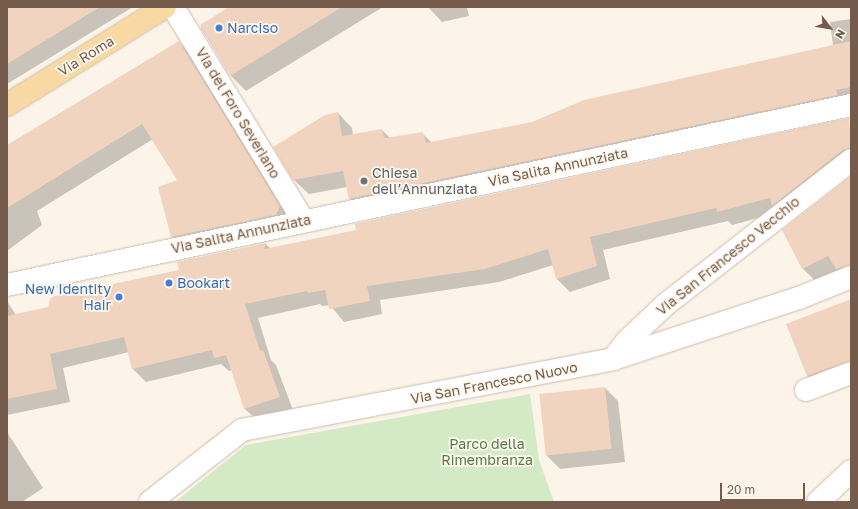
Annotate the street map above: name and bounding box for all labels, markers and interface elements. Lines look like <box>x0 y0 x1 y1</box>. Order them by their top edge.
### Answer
north arrow <box>810 8 850 48</box>
place label: Narciso <box>227 20 278 36</box>
marker: Narciso <box>214 23 224 33</box>
text: N <box>833 28 848 41</box>
street label: Via Roma <box>55 32 117 80</box>
street label: Via del Foro Severiano <box>192 45 284 181</box>
street label: Via Salita Annunziata <box>487 144 629 190</box>
place label: Chiesa dell’Annunziata <box>372 165 477 198</box>
marker: Chiesa dell’Annunziata <box>359 176 369 186</box>
street label: Via San Francesco Vecchio <box>653 193 803 319</box>
street label: Via Salita Annunziata <box>170 211 312 257</box>
place label: Bookart <box>177 275 230 291</box>
marker: Bookart <box>164 278 174 288</box>
place label: New Identity Hair <box>25 281 111 314</box>
marker: New Identity Hair <box>114 292 124 302</box>
street label: Via San Francesco Nuovo <box>409 359 579 407</box>
park label: Parco della Rimembranza <box>441 436 533 468</box>
scale bar <box>722 475 807 501</box>
text: 20 m <box>727 482 755 497</box>

